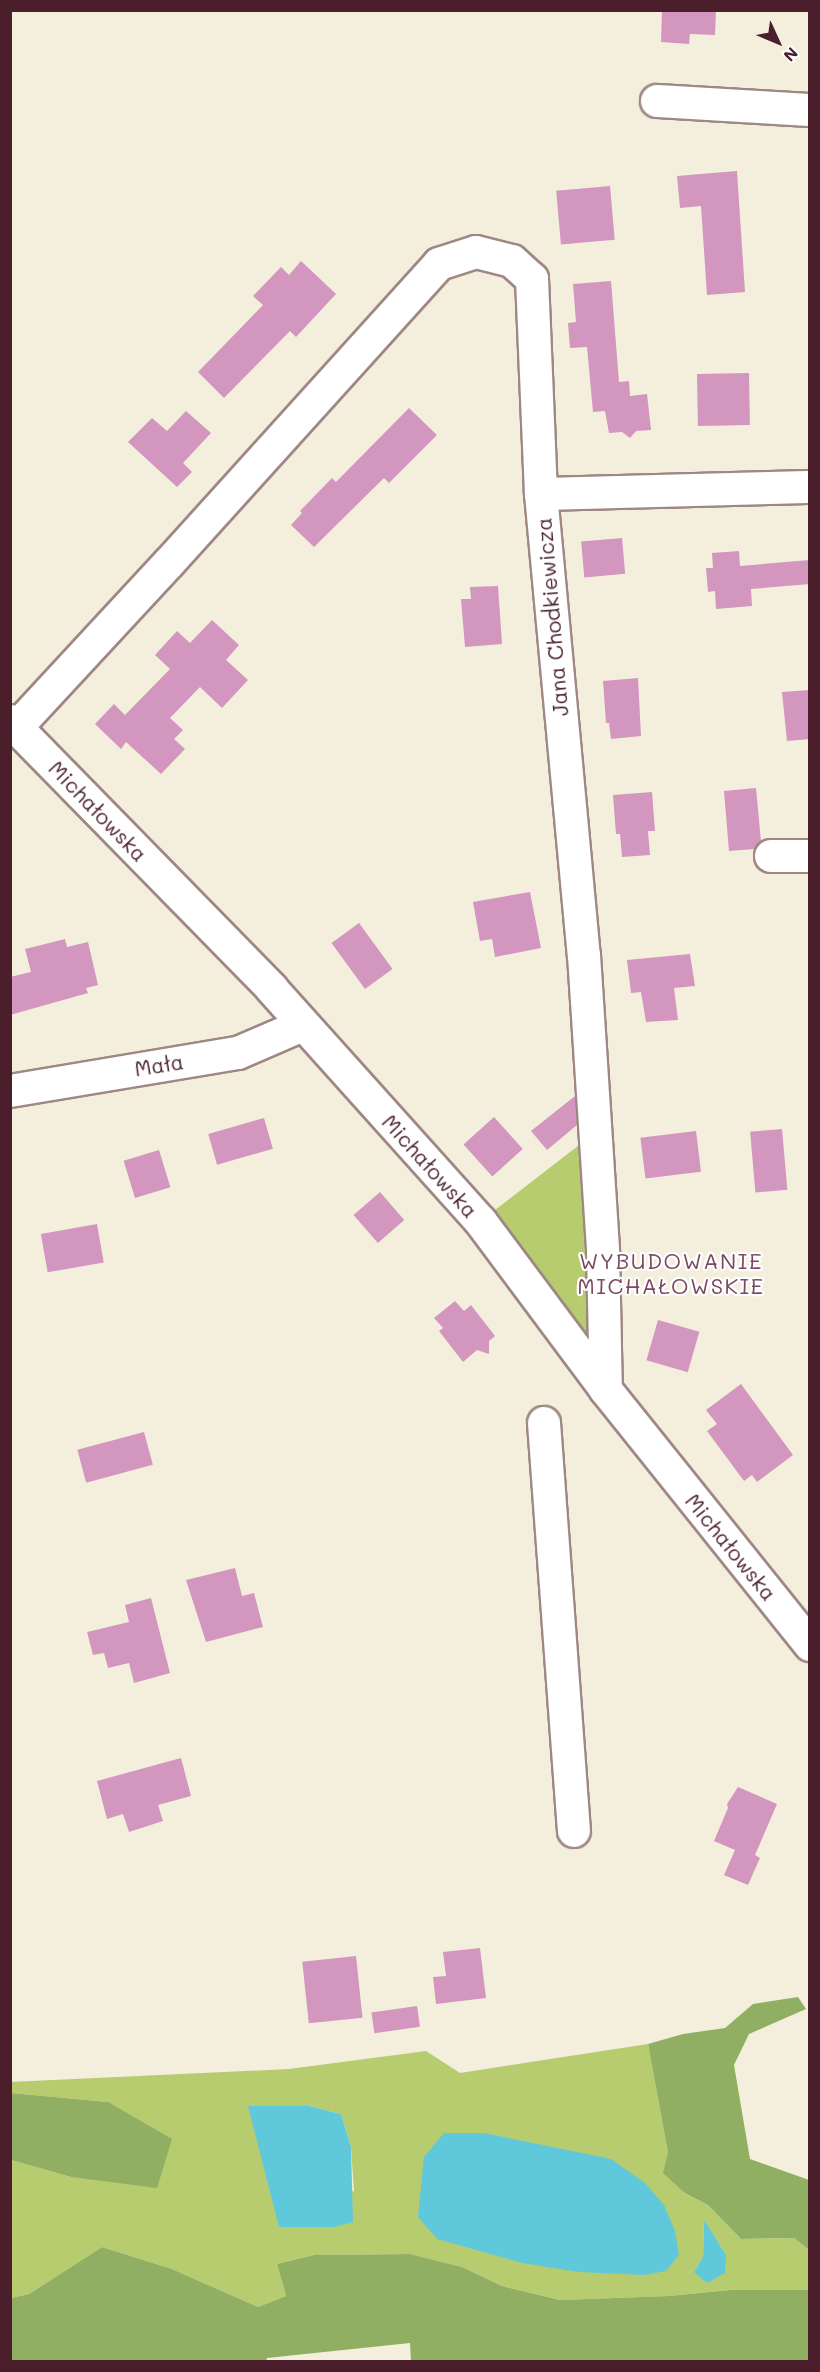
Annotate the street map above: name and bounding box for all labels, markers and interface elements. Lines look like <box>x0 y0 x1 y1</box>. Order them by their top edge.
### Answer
north arrow <box>748 12 808 72</box>
text: N <box>780 43 803 67</box>
street label: Jana Chodkiewicza <box>531 517 573 717</box>
street label: Michałowska <box>44 755 152 867</box>
street label: Mała <box>133 1049 185 1081</box>
street label: Michałowska <box>377 1109 483 1223</box>
district label: WYBUDOWANIE MICHAŁOWSKIE <box>577 1247 765 1298</box>
street label: Michałowska <box>680 1488 782 1606</box>

